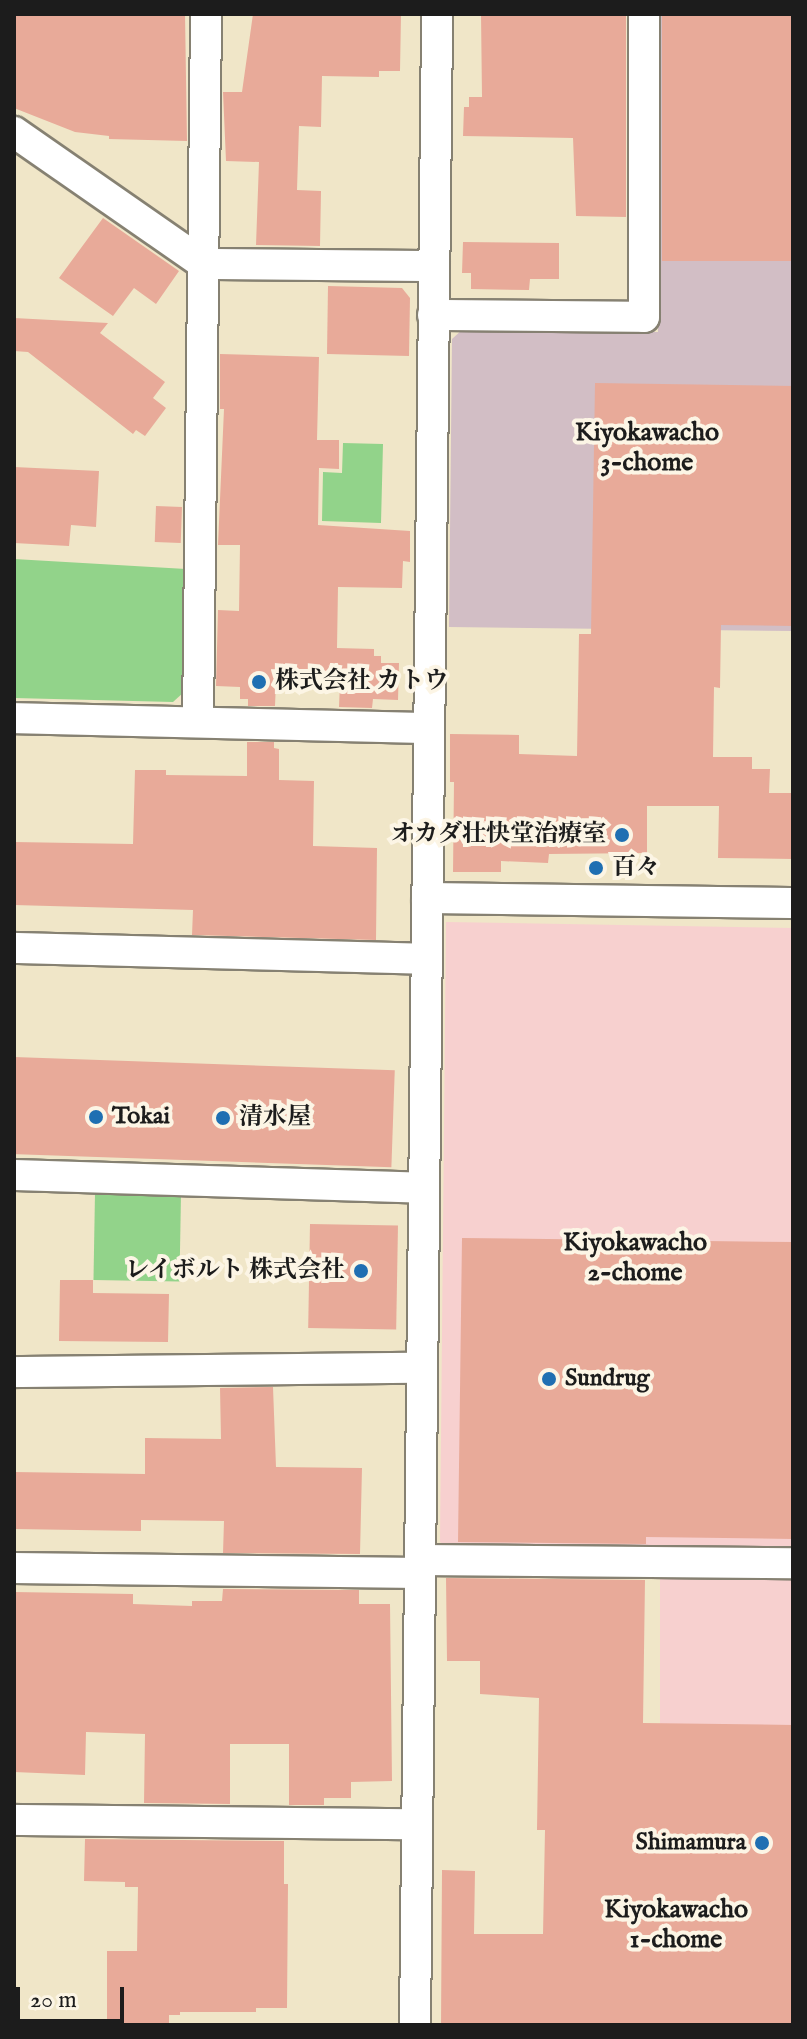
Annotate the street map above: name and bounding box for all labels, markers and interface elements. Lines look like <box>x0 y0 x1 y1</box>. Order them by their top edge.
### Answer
district label: Kiyokawacho 3-chome <box>575 417 719 478</box>
place label: 株式会社 カトウ <box>275 668 448 696</box>
marker: 株式会社 カトウ <box>250 673 268 691</box>
place label: オカダ壮快堂治療室 <box>390 821 606 849</box>
marker: オカダ壮快堂治療室 <box>613 826 631 844</box>
place label: 百々 <box>612 854 660 882</box>
marker: 百々 <box>587 859 605 877</box>
place label: Tokai <box>112 1103 170 1131</box>
place label: 清水屋 <box>239 1104 311 1132</box>
marker: Tokai <box>87 1108 105 1126</box>
marker: 清水屋 <box>214 1109 232 1127</box>
district label: Kiyokawacho 2-chome <box>563 1227 707 1288</box>
place label: レイボルト 株式会社 <box>124 1257 345 1285</box>
marker: レイボルト 株式会社 <box>352 1262 370 1280</box>
place label: Sundrug <box>565 1365 650 1393</box>
marker: Sundrug <box>540 1370 558 1388</box>
place label: Shimamura <box>636 1829 746 1857</box>
marker: Shimamura <box>753 1834 771 1852</box>
district label: Kiyokawacho 1-chome <box>604 1894 748 1956</box>
scale bar <box>20 1971 128 2021</box>
text: 20 m <box>30 1985 77 2016</box>

